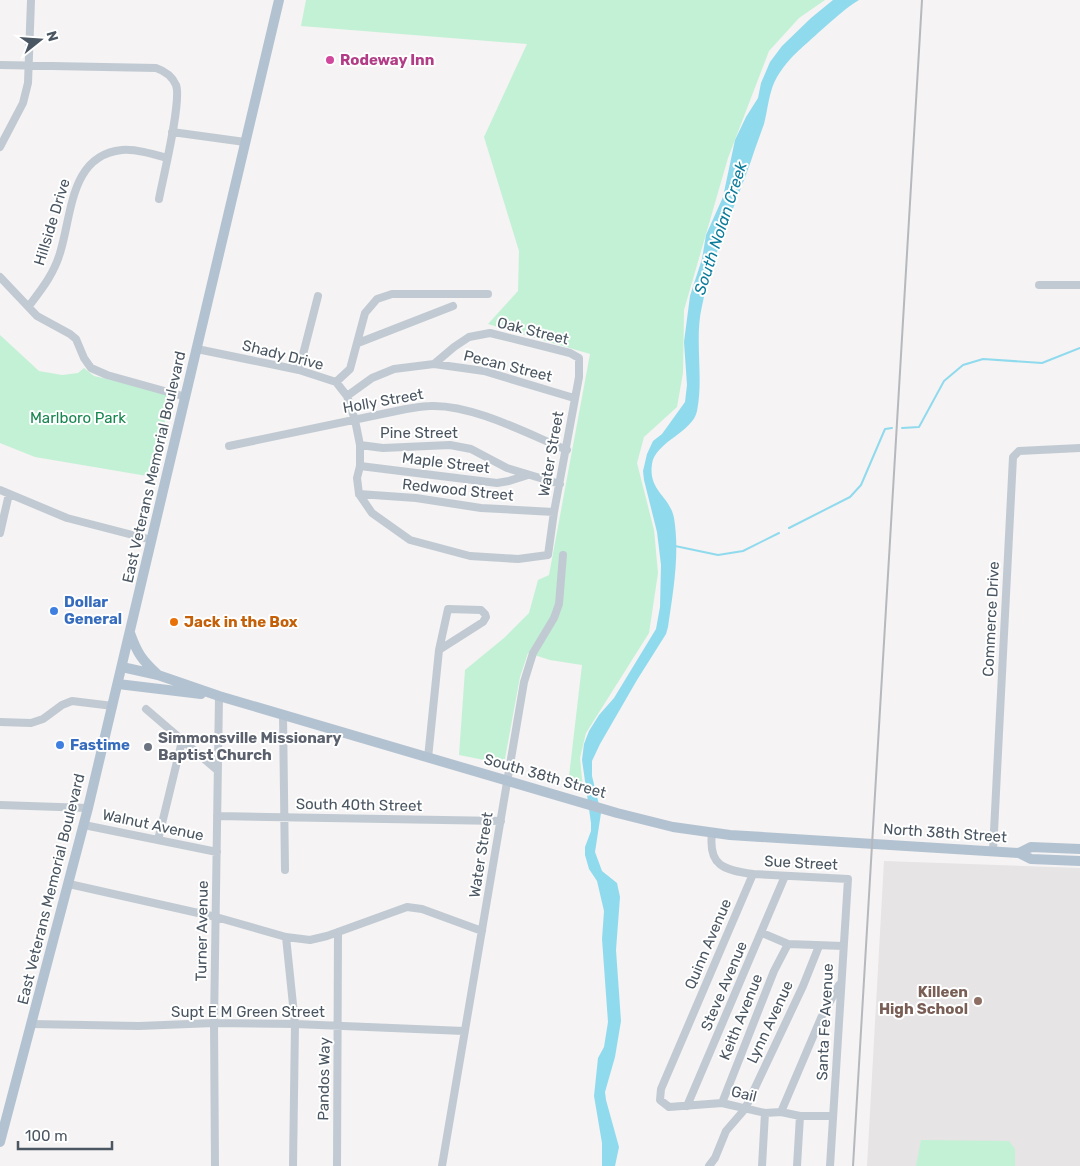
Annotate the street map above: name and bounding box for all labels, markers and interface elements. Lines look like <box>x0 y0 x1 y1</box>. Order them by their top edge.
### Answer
north arrow <box>15 15 65 65</box>
text: N <box>42 29 62 44</box>
place label: Rodeway Inn <box>340 51 434 69</box>
marker: Rodeway Inn <box>324 54 336 66</box>
water label: South Nolan Creek <box>690 159 751 297</box>
street label: Hillside Drive <box>30 176 74 268</box>
street label: Oak Street <box>495 313 571 349</box>
street label: Shady Drive <box>240 336 326 374</box>
street label: Pecan Street <box>462 346 554 386</box>
street label: East Veterans Memorial Boulevard <box>119 349 189 585</box>
street label: Holly Street <box>341 385 425 417</box>
park label: Marlboro Park <box>30 409 126 427</box>
street label: Water Street <box>535 410 567 498</box>
street label: Pine Street <box>380 424 458 442</box>
street label: Maple Street <box>401 449 491 477</box>
street label: Redwood Street <box>401 475 515 505</box>
street label: Commerce Drive <box>979 561 1003 677</box>
place label: Dollar General <box>64 593 122 628</box>
marker: Dollar General <box>48 605 60 617</box>
place label: Jack in the Box <box>184 613 298 631</box>
marker: Jack in the Box <box>168 616 180 628</box>
place label: Simmonsville Missionary Baptist Church <box>158 729 341 764</box>
place label: Fastime <box>70 736 130 754</box>
marker: Fastime <box>54 739 66 751</box>
marker: Simmonsville Missionary Baptist Church <box>142 741 154 753</box>
street label: South 38th Street <box>482 750 608 802</box>
street label: East Veterans Memorial Boulevard <box>14 772 88 1006</box>
street label: South 40th Street <box>296 795 423 815</box>
street label: Walnut Avenue <box>101 805 205 845</box>
street label: Water Street <box>465 811 497 899</box>
street label: North 38th Street <box>883 820 1008 846</box>
street label: Sue Street <box>764 852 838 874</box>
street label: Turner Avenue <box>192 880 212 982</box>
street label: Quinn Avenue <box>681 896 735 992</box>
street label: Steve Avenue <box>697 938 751 1034</box>
street label: Santa Fe Avenue <box>813 963 837 1081</box>
street label: Keith Avenue <box>716 971 766 1063</box>
street label: Lynn Avenue <box>743 978 797 1066</box>
place label: Killeen High School <box>879 983 968 1018</box>
marker: Killeen High School <box>972 995 984 1007</box>
street label: Supt E M Green Street <box>171 1003 325 1021</box>
street label: Pandos Way <box>314 1037 334 1121</box>
street label: Gail <box>729 1082 759 1106</box>
scale bar <box>18 1118 111 1150</box>
text: 100 m <box>25 1127 67 1145</box>

